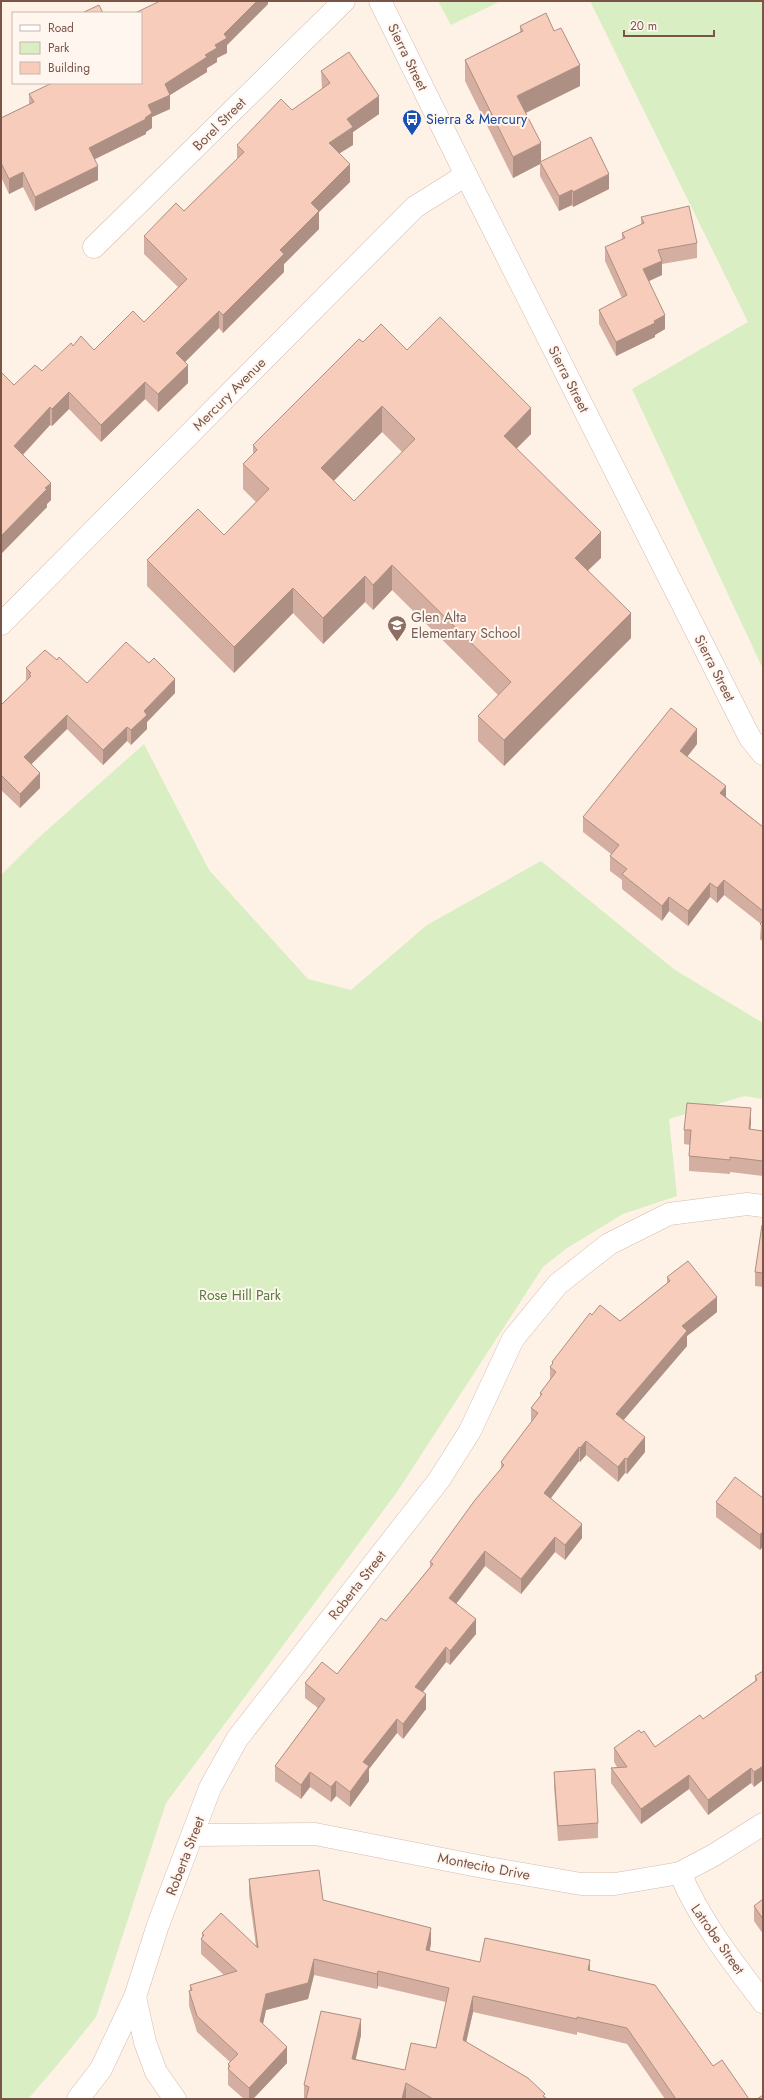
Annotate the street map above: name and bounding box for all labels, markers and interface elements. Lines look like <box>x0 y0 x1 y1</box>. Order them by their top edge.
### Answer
legend <box>12 12 142 84</box>
scale bar <box>624 12 714 38</box>
text: 20 m <box>630 17 657 35</box>
text: Road <box>48 19 74 37</box>
street label: Sierra Street <box>383 20 433 95</box>
text: Park <box>48 39 70 57</box>
text: Building <box>48 59 90 77</box>
street label: Borel Street <box>188 92 251 155</box>
bus stop icon: Sierra & Mercury <box>401 108 423 136</box>
place label: Sierra & Mercury <box>426 109 528 129</box>
street label: Sierra Street <box>544 342 595 416</box>
street label: Mercury Avenue <box>188 353 270 435</box>
place label: Glen Alta Elementary School <box>411 607 521 643</box>
school or university icon: Glen Alta Elementary School <box>386 614 408 642</box>
street label: Sierra Street <box>690 631 741 705</box>
park label: Rose Hill Park <box>199 1285 282 1305</box>
street label: Roberta Street <box>324 1546 391 1624</box>
street label: Roberta Street <box>161 1813 209 1898</box>
street label: Montecito Drive <box>436 1847 532 1885</box>
street label: Latrobe Street <box>686 1900 750 1979</box>

